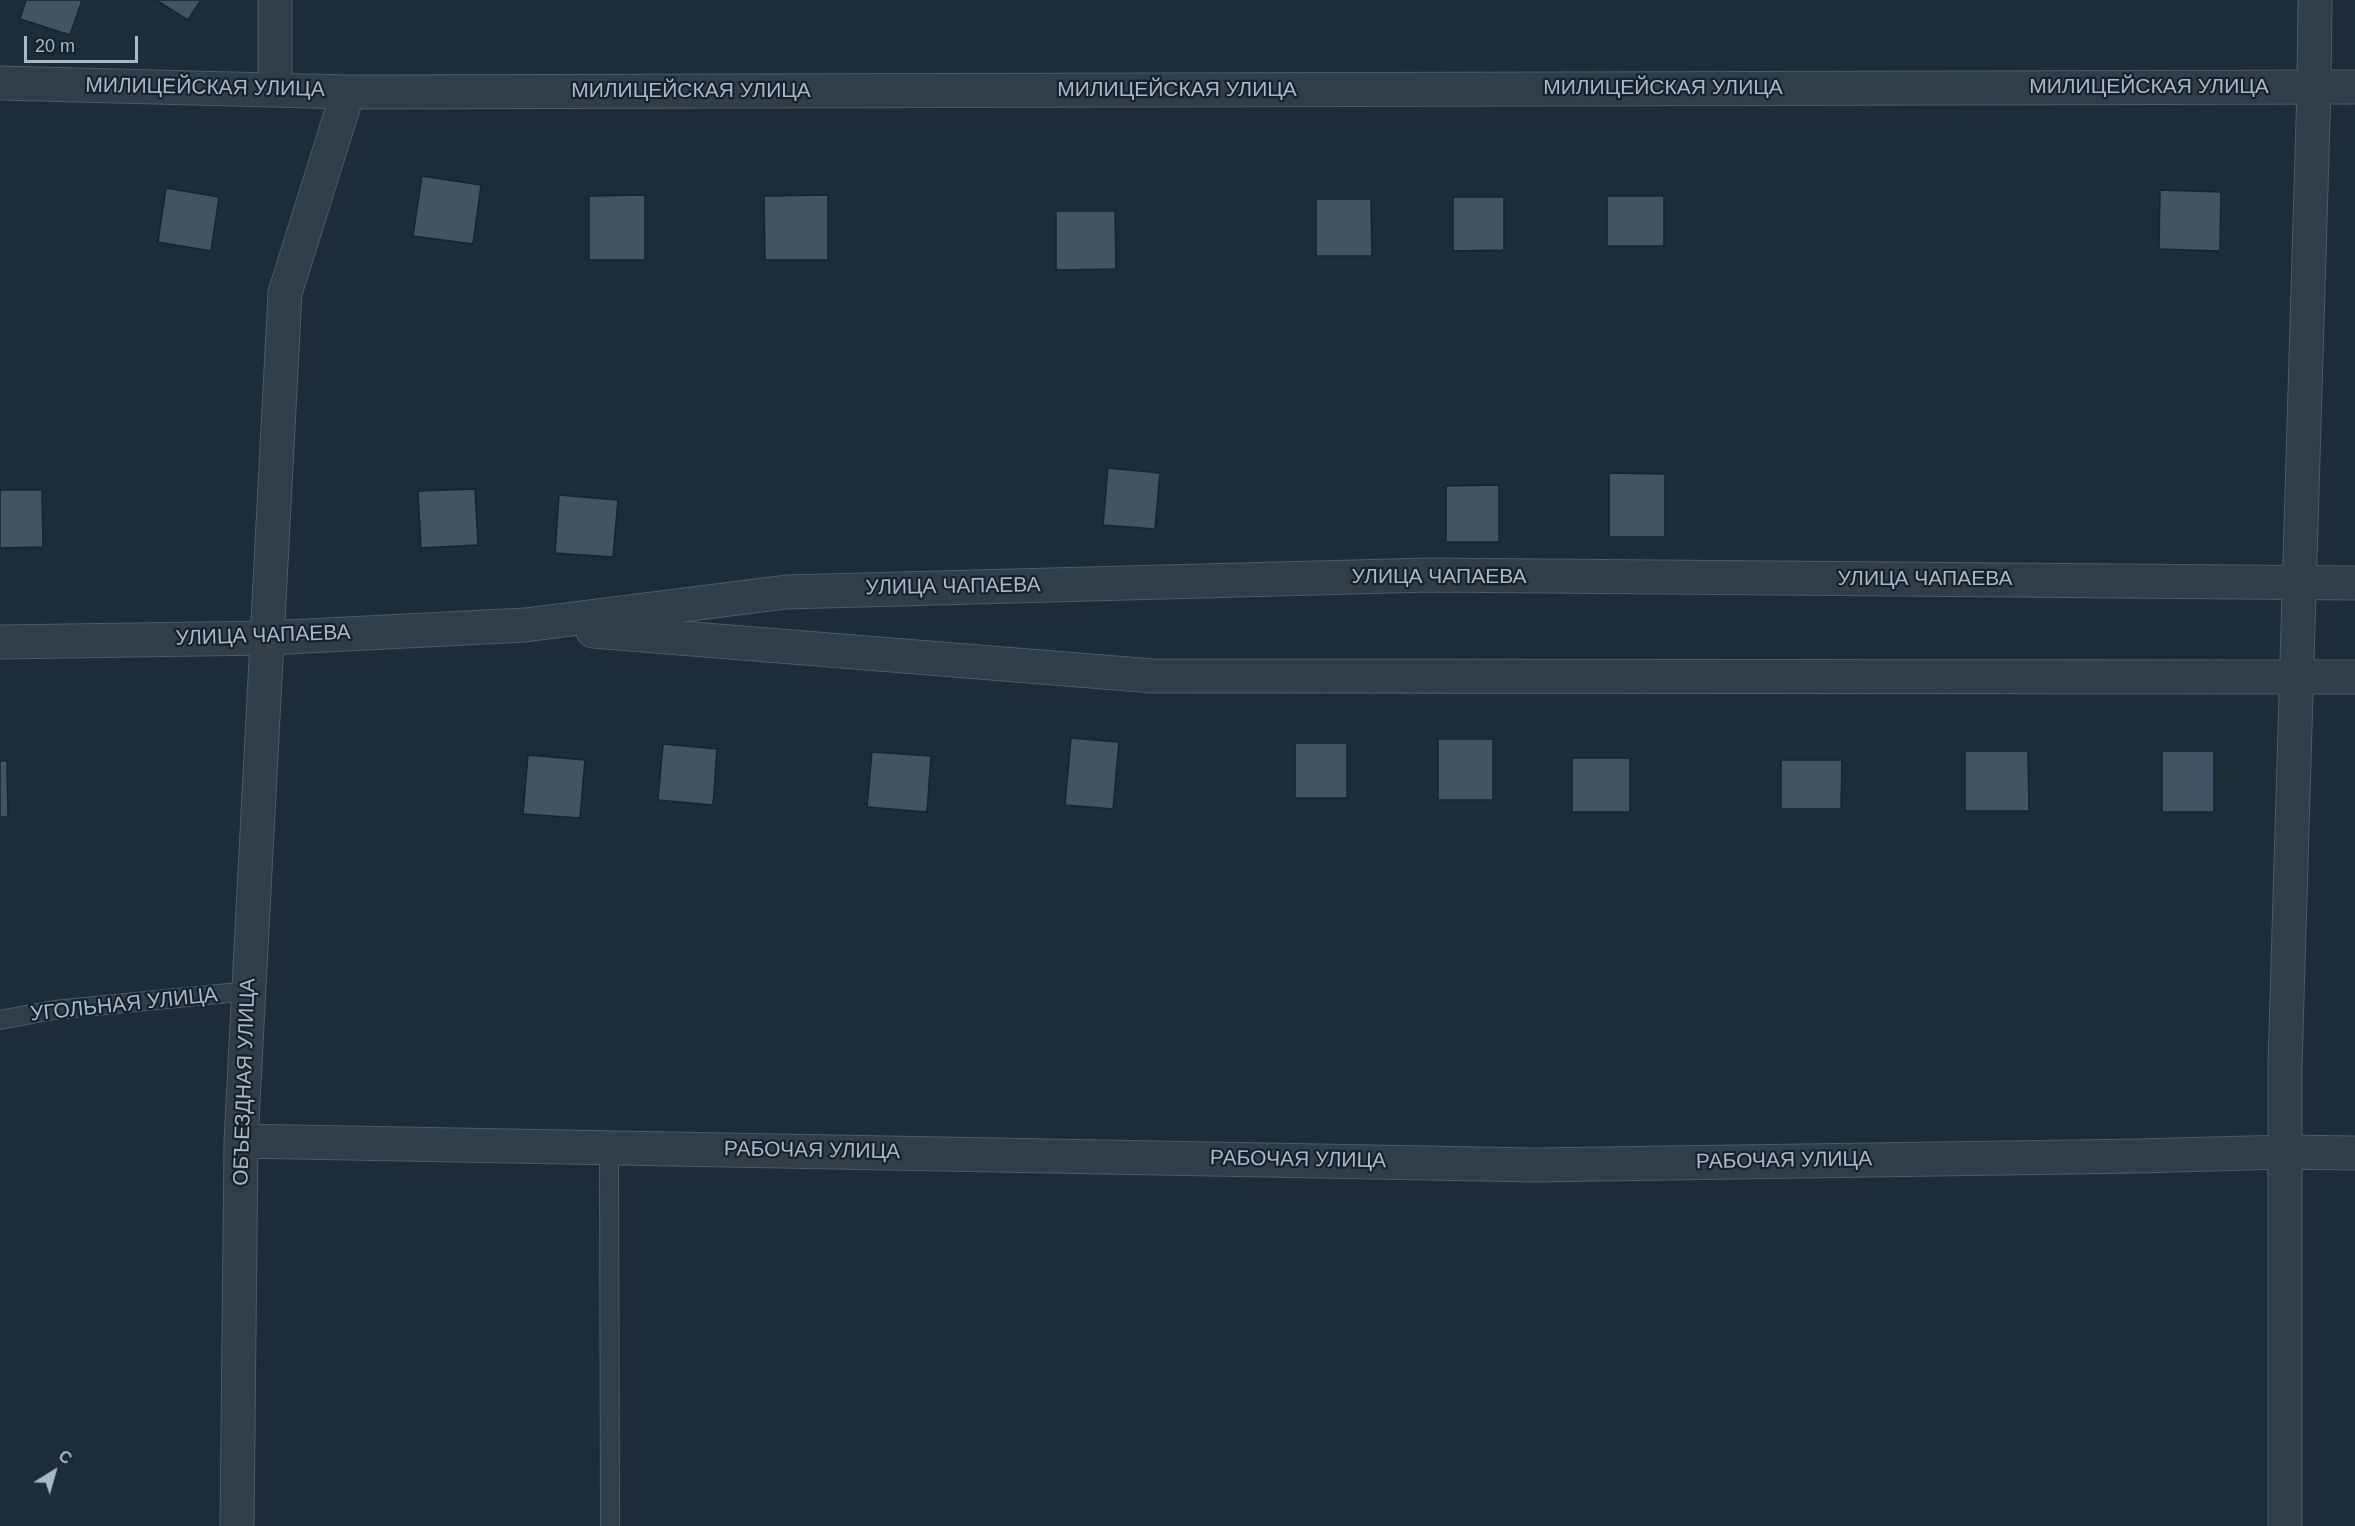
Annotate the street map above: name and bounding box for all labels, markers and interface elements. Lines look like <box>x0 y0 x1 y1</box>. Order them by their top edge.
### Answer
scale bar <box>27 24 141 62</box>
text: 20 m <box>35 36 75 56</box>
street label: МИЛИЦЕЙСКАЯ УЛИЦА <box>85 73 325 103</box>
street label: МИЛИЦЕЙСКАЯ УЛИЦА <box>2029 74 2269 100</box>
street label: МИЛИЦЕЙСКАЯ УЛИЦА <box>1543 75 1783 101</box>
street label: МИЛИЦЕЙСКАЯ УЛИЦА <box>1057 77 1297 103</box>
street label: МИЛИЦЕЙСКАЯ УЛИЦА <box>571 78 811 104</box>
street label: УЛИЦА ЧАПАЕВА <box>1351 564 1527 590</box>
street label: УЛИЦА ЧАПАЕВА <box>1837 566 2013 592</box>
street label: УЛИЦА ЧАПАЕВА <box>865 573 1041 601</box>
street label: УЛИЦА ЧАПАЕВА <box>175 620 351 652</box>
street label: ОБЪЕЗДНАЯ УЛИЦА <box>229 978 261 1186</box>
street label: УГОЛЬНАЯ УЛИЦА <box>29 983 219 1027</box>
street label: РАБОЧАЯ УЛИЦА <box>724 1137 900 1165</box>
street label: РАБОЧАЯ УЛИЦА <box>1210 1146 1386 1174</box>
street label: РАБОЧАЯ УЛИЦА <box>1696 1147 1872 1175</box>
north arrow <box>24 1442 84 1502</box>
text: С <box>55 1447 75 1467</box>

